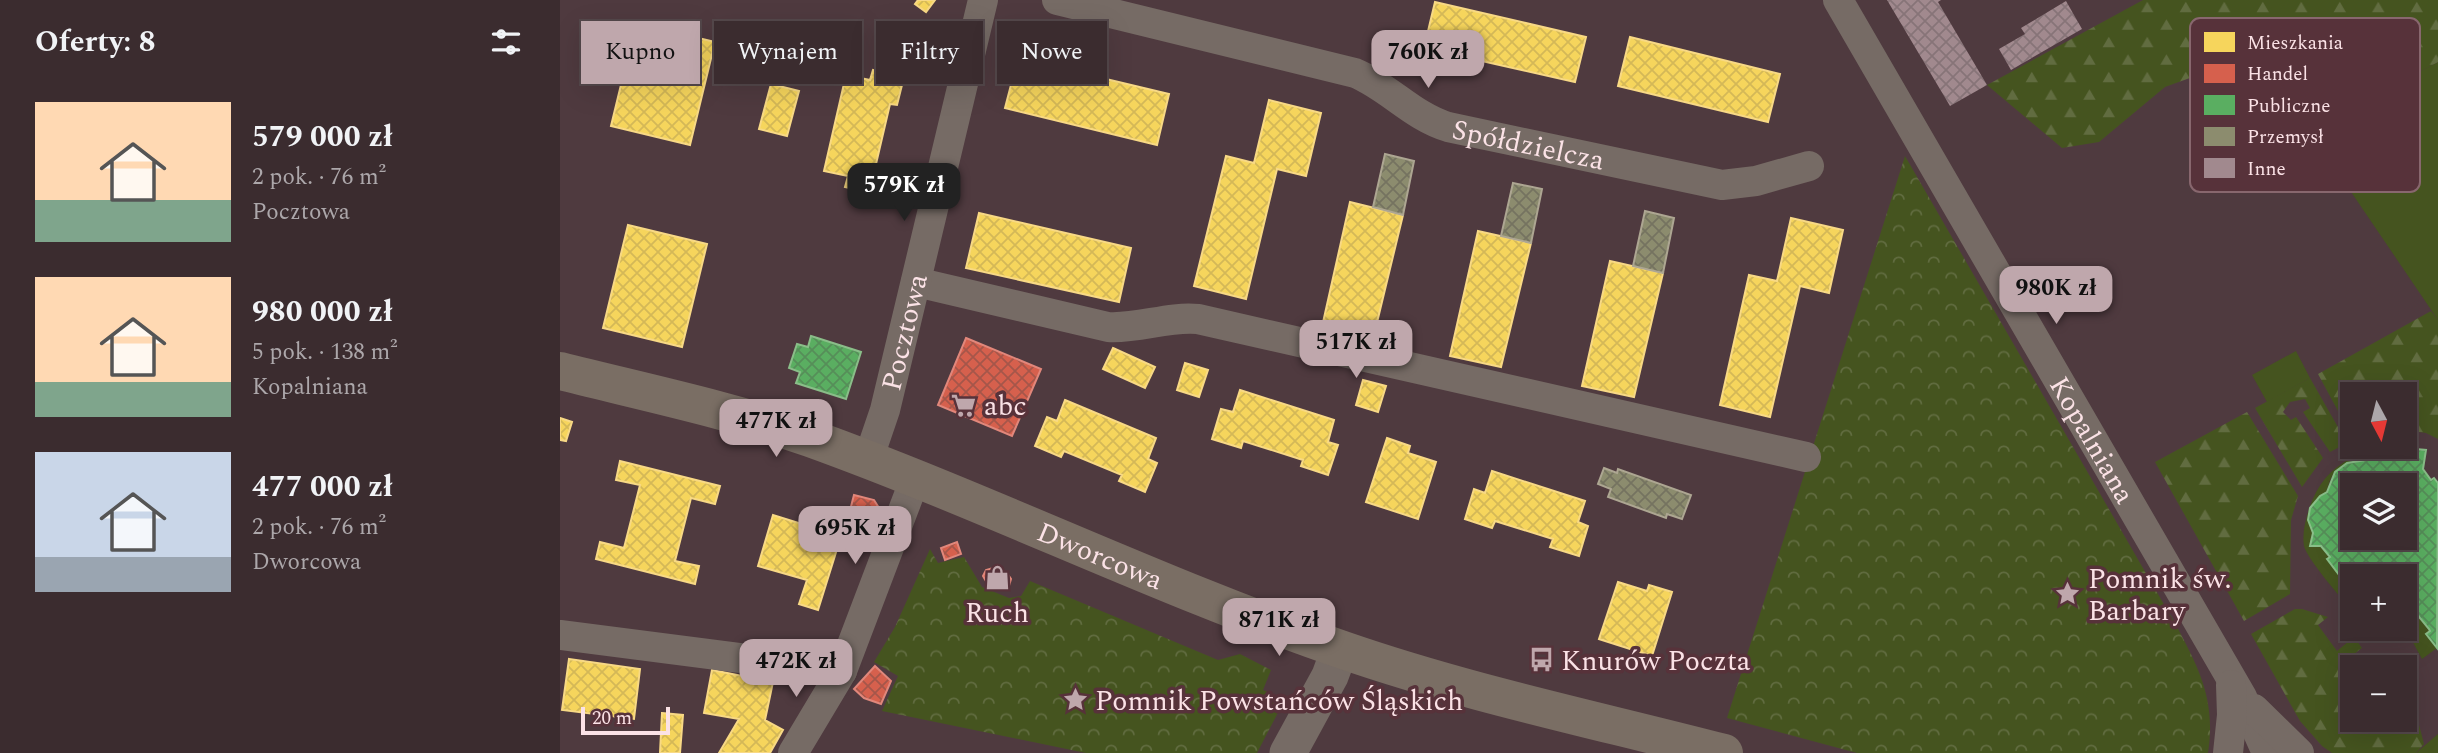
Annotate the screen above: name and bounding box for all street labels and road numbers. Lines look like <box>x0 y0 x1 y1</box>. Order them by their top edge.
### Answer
street label: Spółdzielcza <box>1448 108 1609 183</box>
street label: Pocztowa <box>870 269 940 395</box>
street label: Kopalniana <box>2037 368 2146 512</box>
street label: Dworcowa <box>1030 511 1170 602</box>

